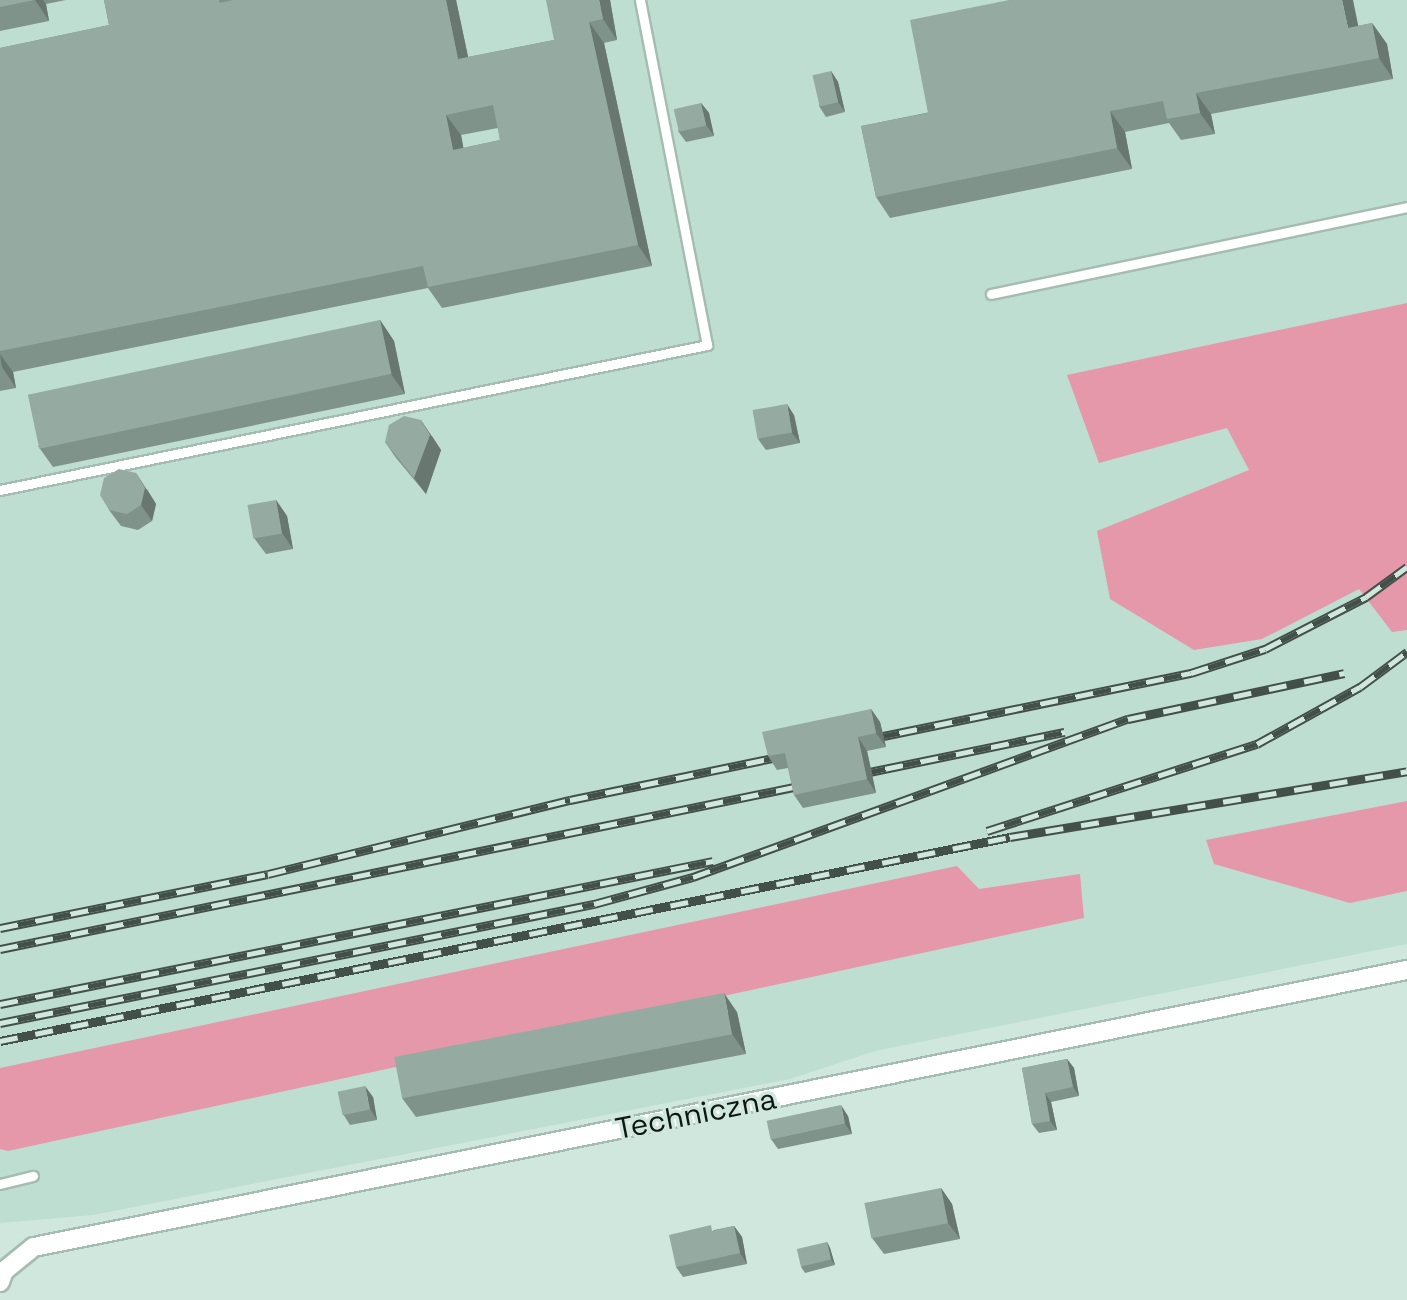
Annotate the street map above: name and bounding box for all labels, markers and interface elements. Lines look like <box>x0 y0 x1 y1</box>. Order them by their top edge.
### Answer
street label: Techniczna <box>612 1081 780 1147</box>

